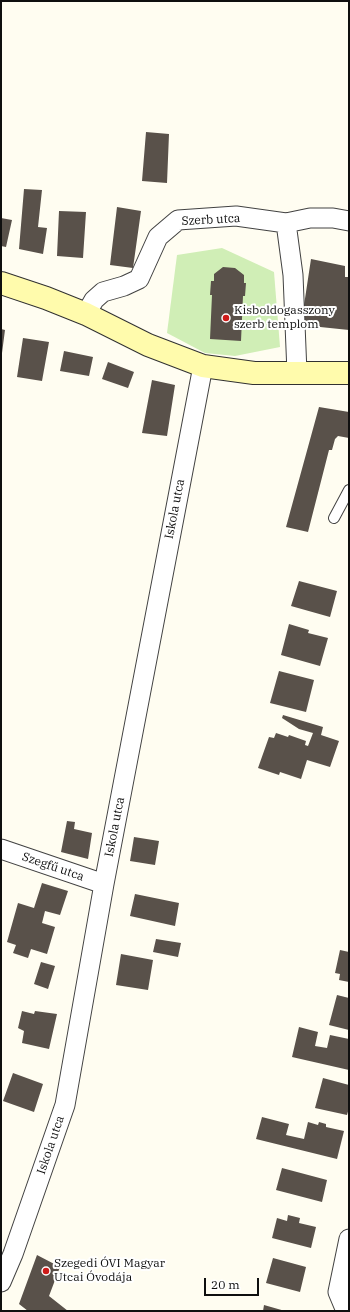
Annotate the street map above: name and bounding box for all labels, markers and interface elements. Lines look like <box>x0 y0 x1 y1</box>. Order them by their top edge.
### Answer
street label: Szerb utca <box>181 211 241 229</box>
place label: Kisboldogasszony szerb templom <box>234 304 335 332</box>
marker: Kisboldogasszony szerb templom <box>221 313 231 323</box>
street label: Iskola utca <box>162 478 188 540</box>
street label: Iskola utca <box>102 796 128 858</box>
street label: Szegfű utca <box>20 850 86 884</box>
street label: Iskola utca <box>34 1114 68 1176</box>
place label: Szegedi ÓVI Magyar Utcai Óvodája <box>54 1257 165 1285</box>
marker: Szegedi ÓVI Magyar Utcai Óvodája <box>41 1266 51 1276</box>
scale bar <box>206 1270 261 1296</box>
text: 20 m <box>211 1277 240 1292</box>

